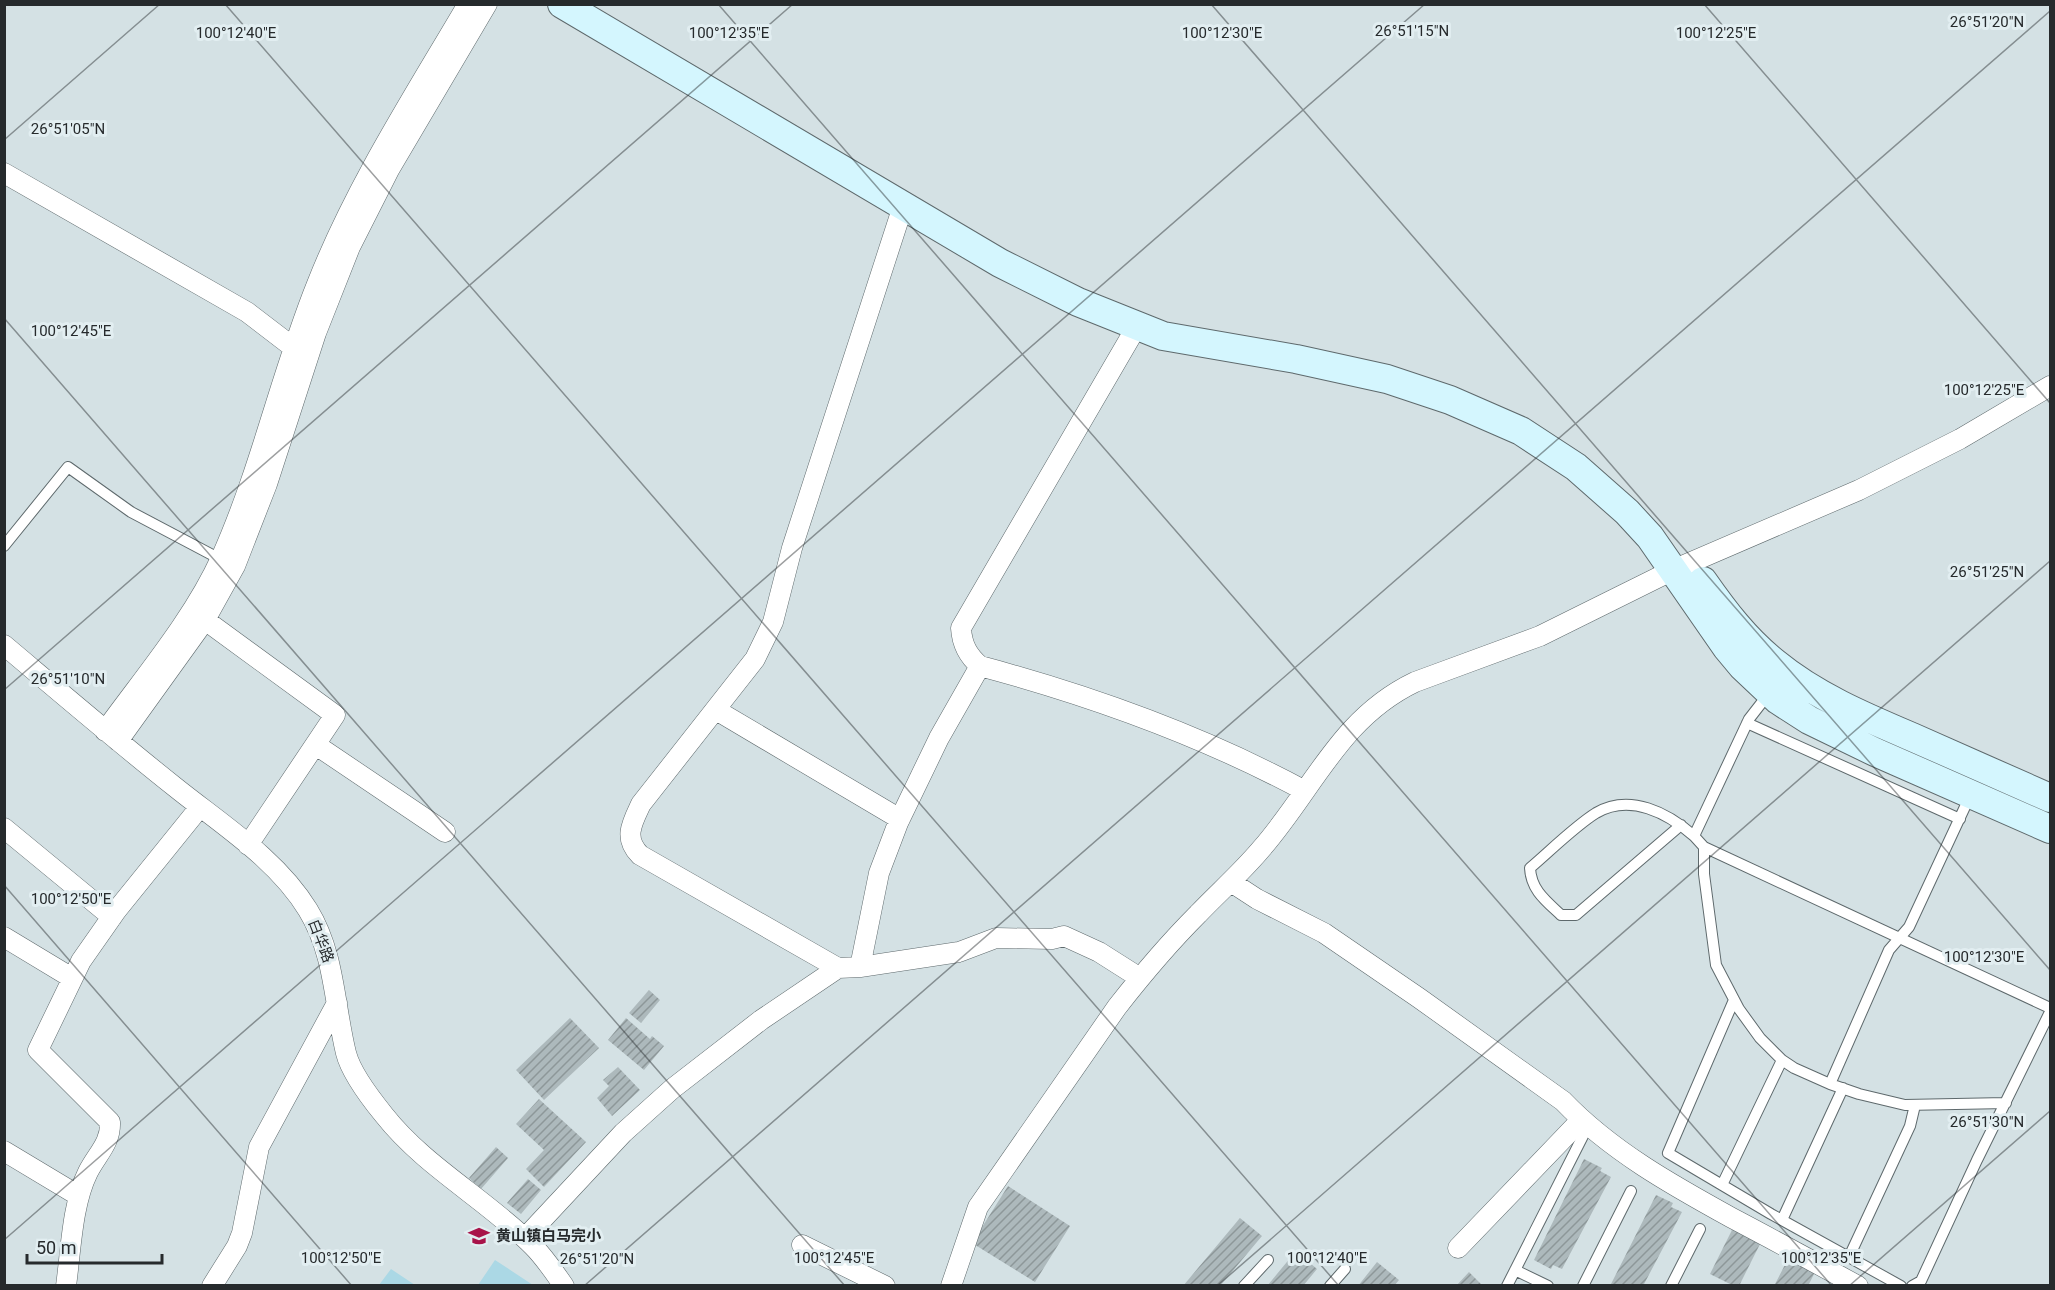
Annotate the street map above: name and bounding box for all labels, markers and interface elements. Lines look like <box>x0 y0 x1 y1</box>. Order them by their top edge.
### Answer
text: 26°51'20"N <box>1950 13 2024 31</box>
text: 26°51'15"N <box>1375 22 1449 40</box>
text: 100°12'40"E <box>196 24 277 42</box>
text: 100°12'35"E <box>689 24 770 42</box>
text: 100°12'30"E <box>1182 24 1263 42</box>
text: 100°12'25"E <box>1676 24 1757 42</box>
text: 26°51'05"N <box>31 120 105 138</box>
text: 100°12'45"E <box>31 322 112 340</box>
text: 100°12'25"E <box>1944 381 2025 399</box>
text: 26°51'25"N <box>1950 563 2024 581</box>
text: 26°51'10"N <box>31 670 105 688</box>
text: 100°12'50"E <box>31 890 112 908</box>
street label: 白华路 <box>305 917 337 965</box>
text: 100°12'30"E <box>1944 948 2025 966</box>
text: 26°51'30"N <box>1950 1113 2024 1131</box>
school or university icon: 黄山镇白马完小 <box>467 1224 491 1248</box>
scale bar <box>27 1227 162 1265</box>
place label: 黄山镇白马完小 <box>496 1227 602 1245</box>
text: 50 m <box>36 1237 76 1258</box>
text: 100°12'50"E <box>301 1249 382 1267</box>
text: 100°12'45"E <box>794 1249 875 1267</box>
text: 100°12'40"E <box>1287 1249 1368 1267</box>
text: 100°12'35"E <box>1781 1249 1862 1267</box>
text: 26°51'20"N <box>560 1250 634 1268</box>

